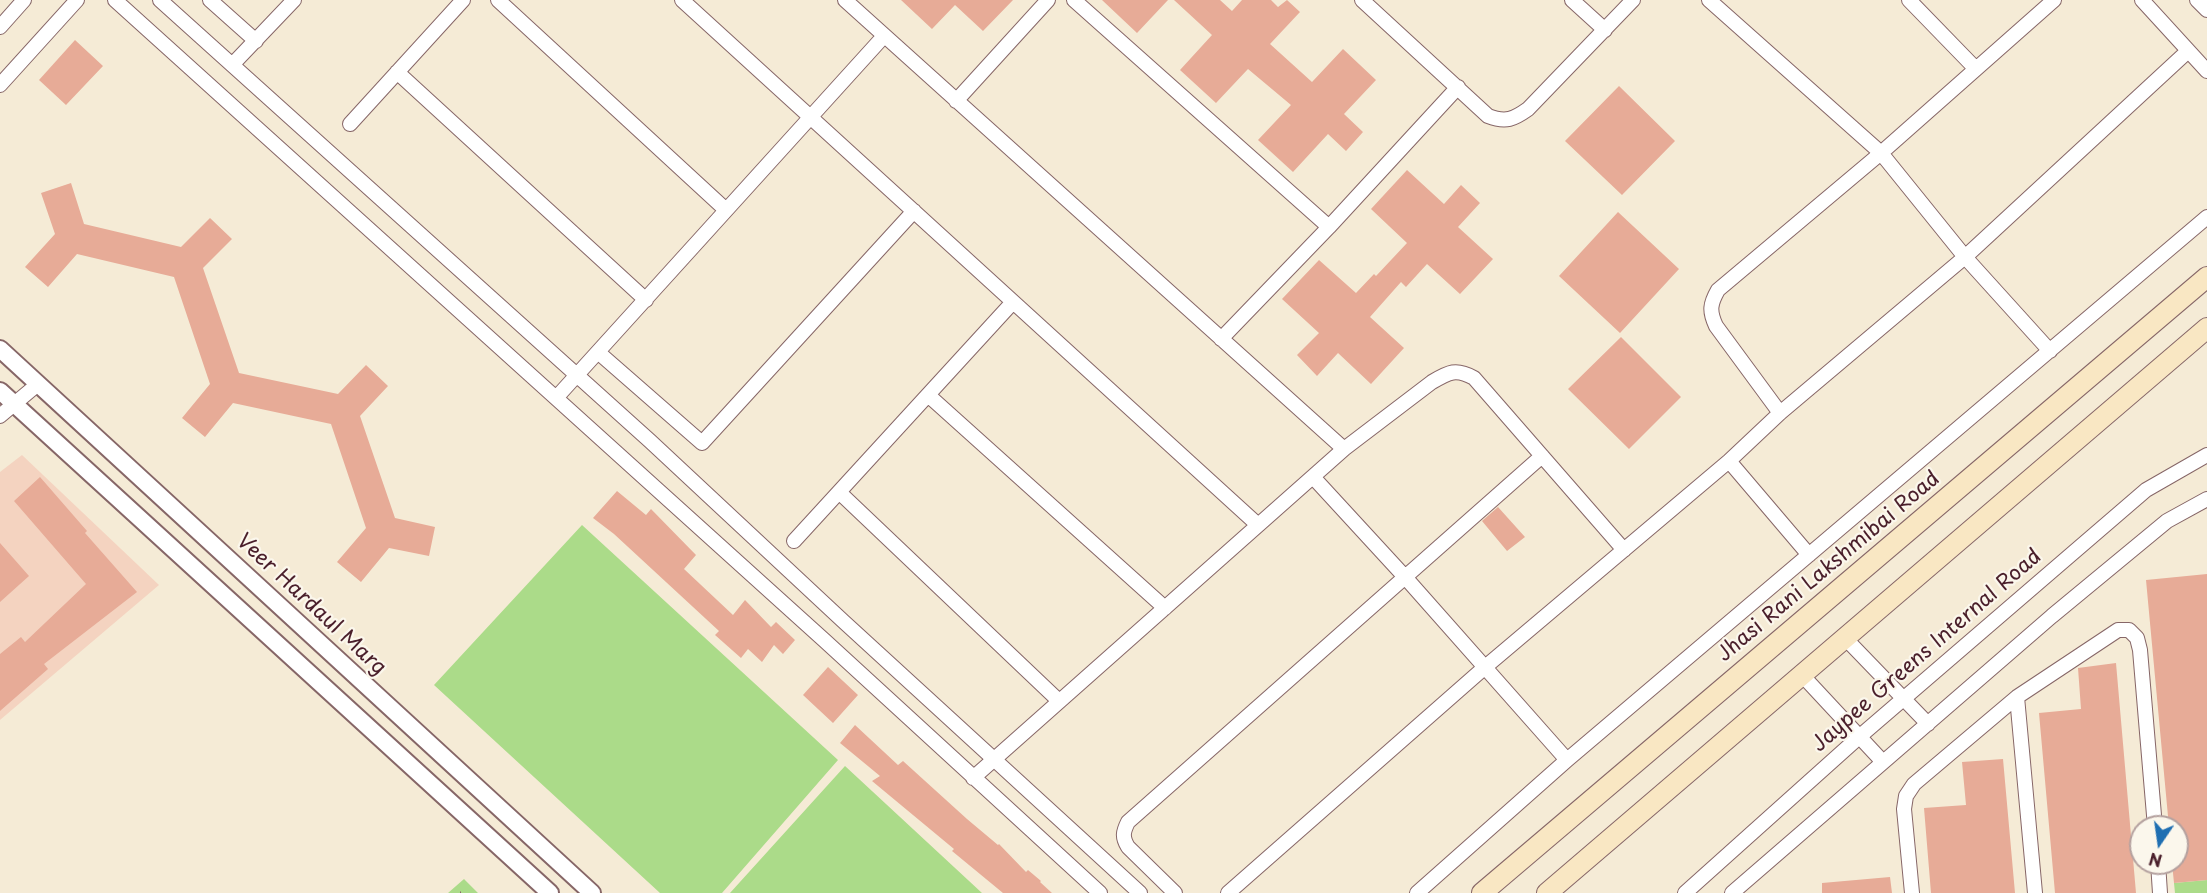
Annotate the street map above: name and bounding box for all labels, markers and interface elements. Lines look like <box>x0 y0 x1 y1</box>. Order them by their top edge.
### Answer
street label: Jhasi Rani Lakshmibai Road <box>1713 467 1945 667</box>
street label: Veer Hardaul Marg <box>231 529 391 681</box>
street label: Jaypee Greens Internal Road <box>1807 544 2047 758</box>
north arrow <box>2129 815 2189 875</box>
text: N <box>2147 847 2164 874</box>

